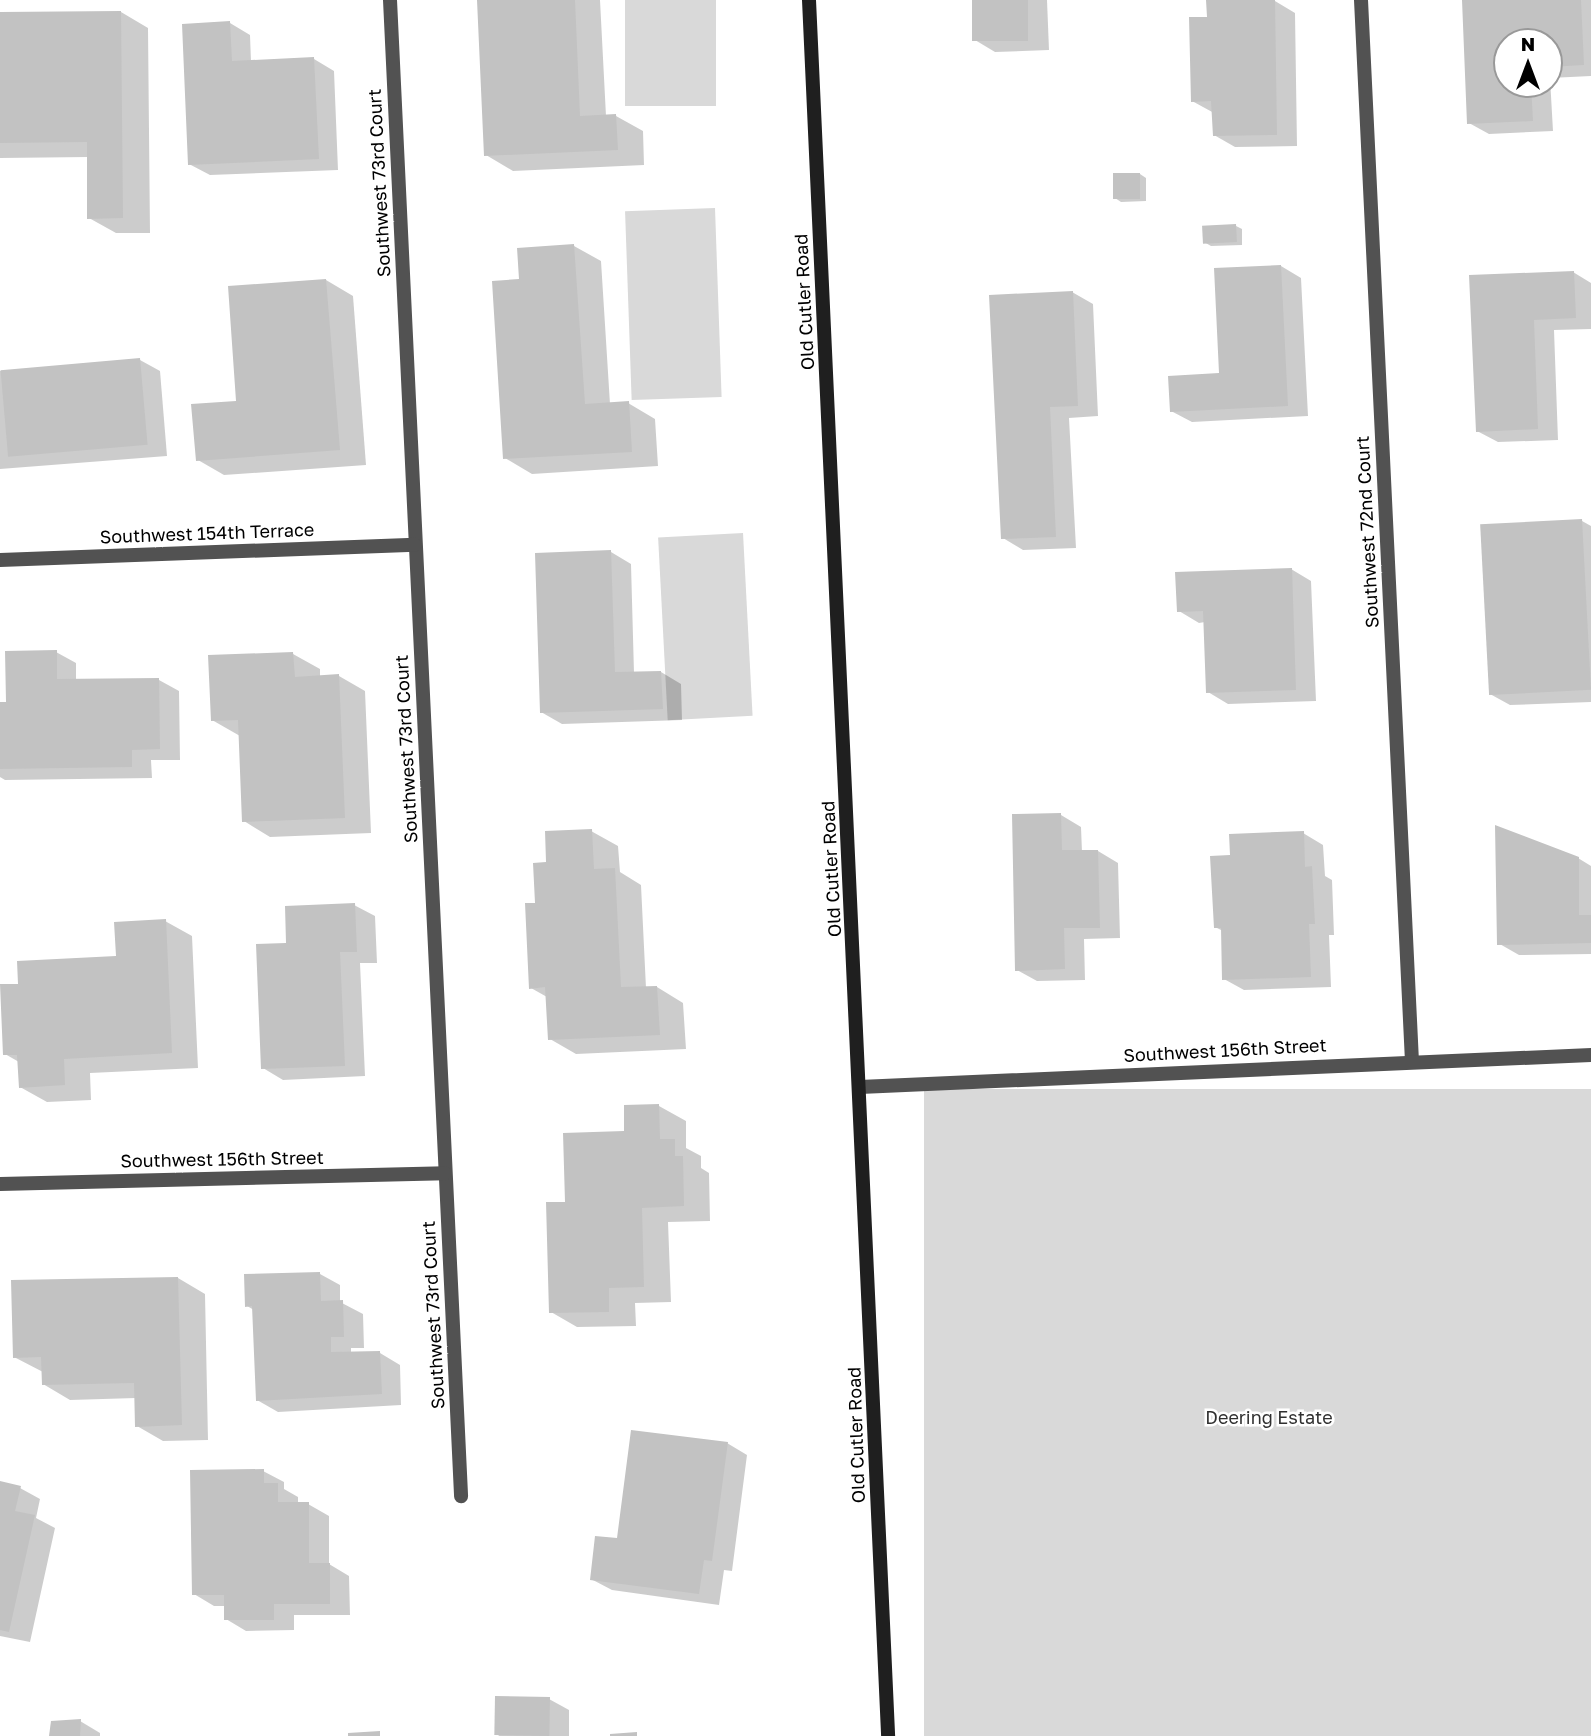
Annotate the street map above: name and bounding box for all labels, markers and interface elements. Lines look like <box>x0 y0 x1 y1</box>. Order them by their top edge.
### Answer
north arrow <box>1493 28 1563 98</box>
text: N <box>1521 32 1535 55</box>
street label: Southwest 73rd Court <box>363 88 395 278</box>
street label: Old Cutler Road <box>790 233 818 371</box>
street label: Southwest 72nd Court <box>1351 435 1383 629</box>
street label: Southwest 154th Terrace <box>99 518 315 548</box>
street label: Southwest 73rd Court <box>390 654 422 844</box>
street label: Old Cutler Road <box>817 800 845 938</box>
street label: Southwest 156th Street <box>1123 1034 1327 1066</box>
street label: Southwest 156th Street <box>120 1146 324 1172</box>
street label: Southwest 73rd Court <box>417 1220 449 1410</box>
street label: Old Cutler Road <box>843 1366 869 1504</box>
park label: Deering Estate <box>1205 1406 1333 1428</box>

